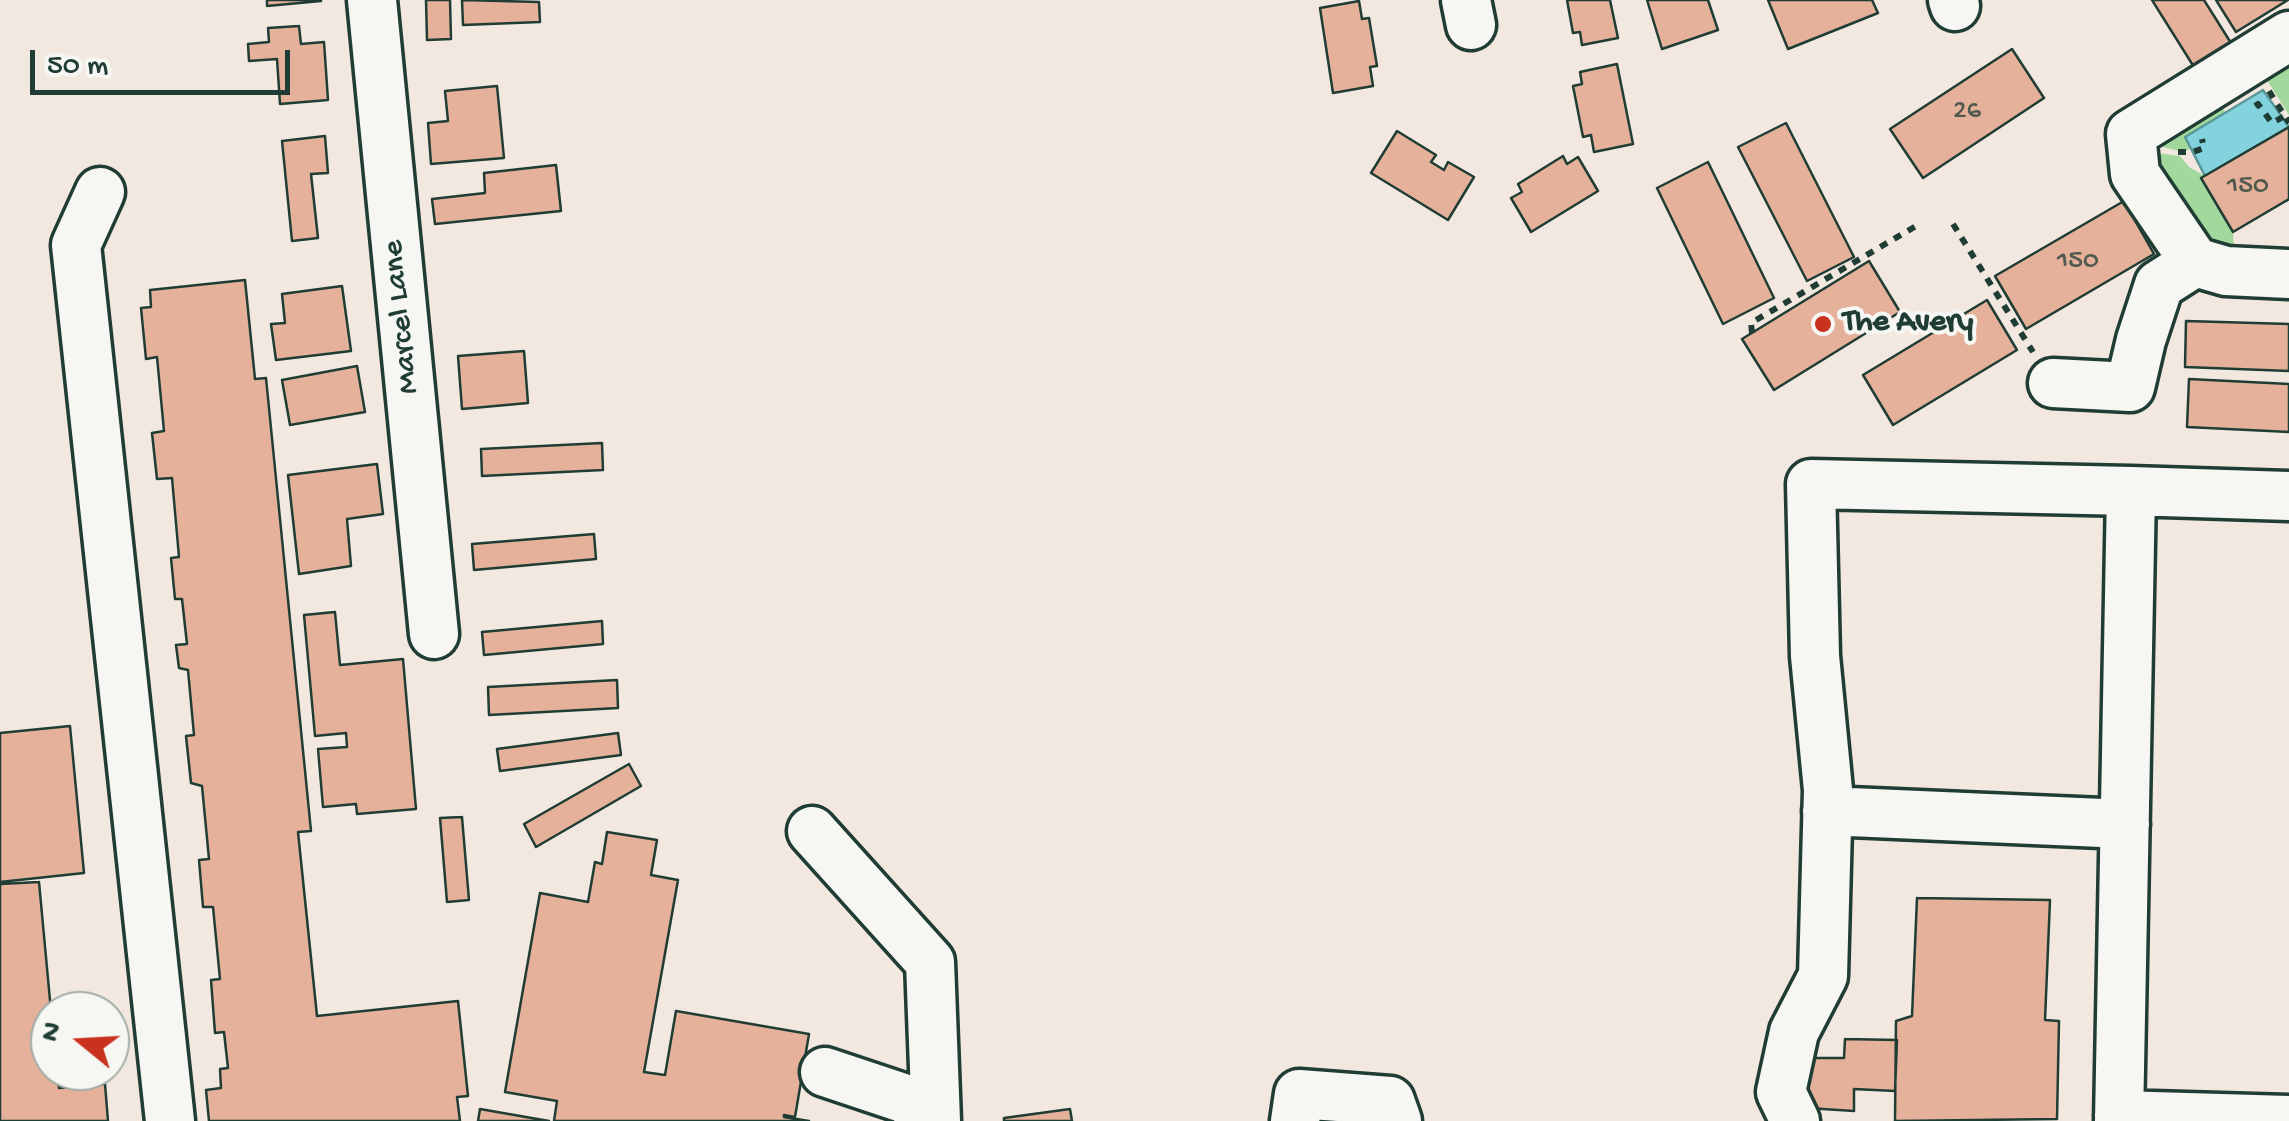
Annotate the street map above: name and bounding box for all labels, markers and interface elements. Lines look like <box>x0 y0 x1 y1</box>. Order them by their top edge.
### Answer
scale bar <box>35 30 295 92</box>
text: 50 m <box>47 50 108 85</box>
house number: 26 <box>1953 96 1981 130</box>
house number: 150 <box>2227 171 2269 205</box>
street label: Marcel Lane <box>376 238 430 396</box>
house number: 150 <box>2057 246 2099 280</box>
place label: The Avery <box>1843 305 1973 343</box>
marker: The Avery <box>1812 313 1834 335</box>
north arrow <box>30 991 130 1091</box>
text: N <box>34 1018 71 1046</box>

